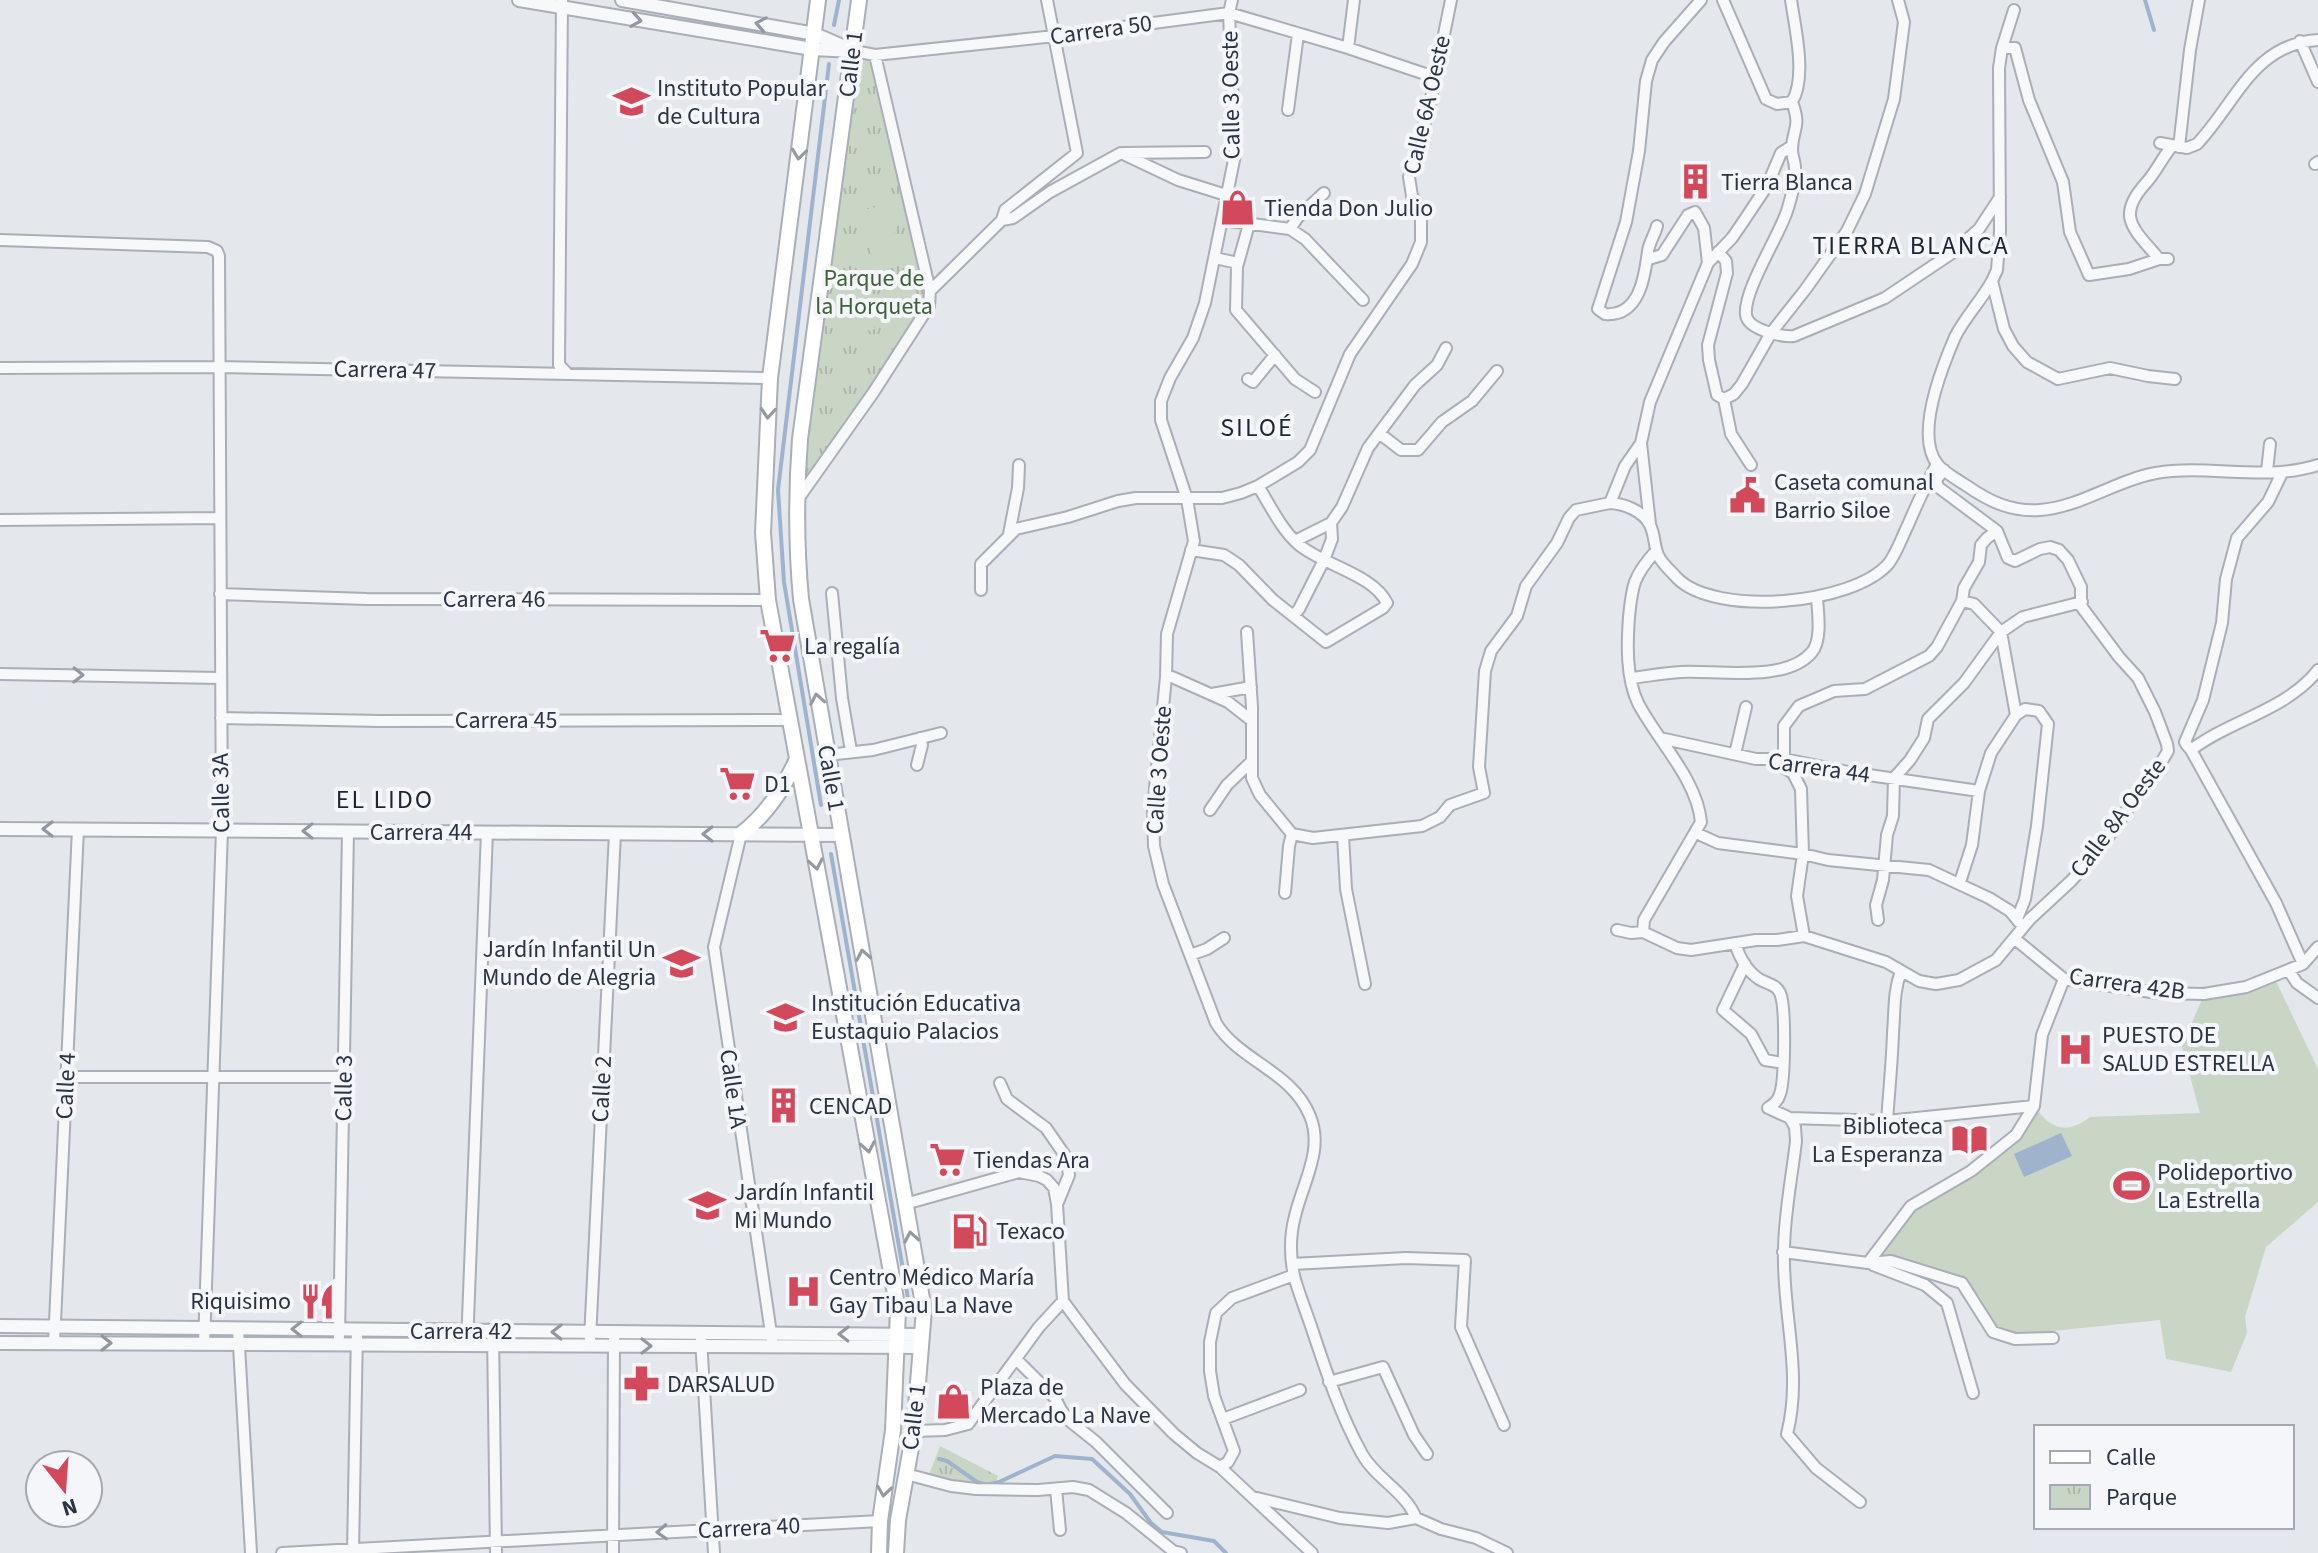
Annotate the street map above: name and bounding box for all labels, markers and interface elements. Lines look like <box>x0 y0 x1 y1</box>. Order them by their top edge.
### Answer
street label: Carrera 50 <box>1048 6 1154 54</box>
one-way arrow <box>629 11 642 28</box>
one-way arrow <box>754 17 767 34</box>
street label: Calle 1 <box>830 29 872 99</box>
street label: Calle 3 Oeste <box>1212 30 1250 160</box>
street label: Calle 6A Oeste <box>1394 32 1460 178</box>
place label: Instituto Popular de Cultura <box>657 71 826 134</box>
school or university icon: Instituto Popular de Cultura <box>612 83 650 121</box>
one-way arrow <box>790 148 807 161</box>
building icon: Tierra Blanca <box>1676 163 1714 201</box>
place label: Tierra Blanca <box>1721 165 1853 200</box>
shop icon: Tienda Don Julio <box>1219 189 1257 227</box>
place label: Tienda Don Julio <box>1264 191 1433 226</box>
district label: TIERRA BLANCA <box>1812 227 2010 264</box>
park label: Parque de la Horqueta <box>815 261 933 324</box>
street label: Carrera 47 <box>333 352 437 388</box>
one-way arrow <box>760 407 777 420</box>
district label: SILOÉ <box>1220 409 1294 446</box>
place label: Caseta comunal Barrio Siloe <box>1774 465 1934 528</box>
public building icon: Caseta comunal Barrio Siloe <box>1729 477 1767 515</box>
street label: Carrera 46 <box>443 582 545 617</box>
supermarket icon: La regalía <box>759 627 797 665</box>
place label: La regalía <box>804 629 900 664</box>
one-way arrow <box>72 667 85 684</box>
one-way arrow <box>810 692 827 705</box>
street label: Carrera 45 <box>455 703 557 738</box>
street label: Calle 3 Oeste <box>1137 705 1181 835</box>
street label: Calle 1 <box>808 742 854 814</box>
street label: Carrera 44 <box>1766 744 1872 792</box>
street label: Calle 8A Oeste <box>2061 751 2175 885</box>
street label: Calle 3A <box>203 753 239 833</box>
supermarket icon: D1 <box>719 765 757 803</box>
place label: D1 <box>764 767 791 802</box>
district label: EL LIDO <box>336 781 434 818</box>
street label: Carrera 44 <box>370 815 472 850</box>
one-way arrow <box>41 820 54 838</box>
one-way arrow <box>301 822 314 840</box>
one-way arrow <box>701 825 714 843</box>
one-way arrow <box>807 857 824 870</box>
place label: Jardín Infantil Un Mundo de Alegria <box>482 932 656 995</box>
school or university icon: Jardín Infantil Un Mundo de Alegria <box>663 944 701 982</box>
one-way arrow <box>855 948 872 961</box>
street label: Carrera 42B <box>2067 959 2187 1009</box>
place label: Institución Educativa Eustaquio Palacios <box>811 986 1021 1049</box>
school or university icon: Institución Educativa Eustaquio Palacios <box>766 998 804 1036</box>
place label: PUESTO DE SALUD ESTRELLA <box>2102 1018 2274 1081</box>
hospital icon: PUESTO DE SALUD ESTRELLA <box>2057 1030 2095 1068</box>
street label: Calle 1A <box>710 1047 756 1131</box>
street label: Calle 4 <box>47 1052 85 1120</box>
street label: Calle 3 <box>326 1054 362 1122</box>
street label: Calle 2 <box>583 1055 621 1123</box>
building icon: CENCAD <box>764 1087 802 1125</box>
place label: CENCAD <box>809 1089 892 1124</box>
place label: Biblioteca La Esperanza <box>1812 1109 1943 1172</box>
library icon: Biblioteca La Esperanza <box>1950 1121 1988 1159</box>
one-way arrow <box>858 1140 875 1154</box>
supermarket icon: Tiendas Ara <box>928 1141 966 1179</box>
place label: Tiendas Ara <box>973 1143 1090 1178</box>
place label: Polideportivo La Estrella <box>2157 1155 2293 1218</box>
sports icon: Polideportivo La Estrella <box>2112 1167 2150 1205</box>
place label: Jardín Infantil Mi Mundo <box>734 1175 874 1238</box>
school or university icon: Jardín Infantil Mi Mundo <box>689 1187 727 1225</box>
fuel station icon: Texaco <box>951 1212 989 1250</box>
place label: Texaco <box>996 1214 1065 1249</box>
one-way arrow <box>903 1230 920 1243</box>
place label: Centro Médico María Gay Tibau La Nave <box>829 1260 1034 1323</box>
hospital icon: Centro Médico María Gay Tibau La Nave <box>784 1272 822 1310</box>
restaurant icon: Riquisimo <box>298 1282 336 1320</box>
place label: Riquisimo <box>190 1284 291 1319</box>
street label: Carrera 42 <box>410 1314 512 1349</box>
one-way arrow <box>290 1320 303 1338</box>
one-way arrow <box>550 1323 563 1340</box>
one-way arrow <box>837 1326 850 1343</box>
one-way arrow <box>100 1335 113 1352</box>
one-way arrow <box>640 1337 653 1355</box>
pharmacy icon: DARSALUD <box>622 1365 660 1403</box>
place label: DARSALUD <box>667 1367 775 1402</box>
place label: Plaza de Mercado La Nave <box>980 1370 1151 1433</box>
street label: Calle 1 <box>893 1382 935 1452</box>
shop icon: Plaza de Mercado La Nave <box>935 1382 973 1420</box>
legend <box>2034 1425 2294 1529</box>
text: Calle <box>2106 1440 2156 1475</box>
north arrow <box>24 1449 104 1529</box>
text: Parque <box>2106 1480 2177 1515</box>
one-way arrow <box>876 1485 893 1498</box>
text: N <box>58 1490 81 1525</box>
street label: Carrera 40 <box>697 1508 801 1548</box>
one-way arrow <box>655 1523 668 1540</box>

